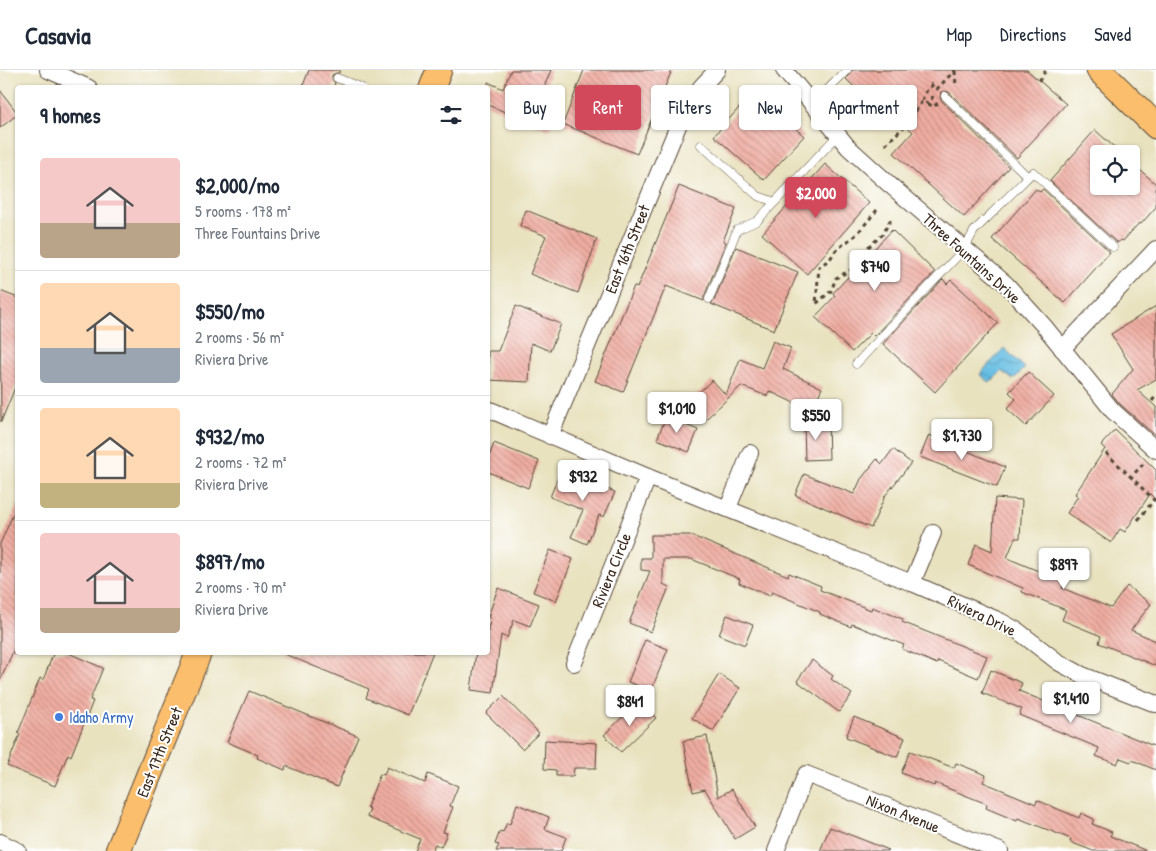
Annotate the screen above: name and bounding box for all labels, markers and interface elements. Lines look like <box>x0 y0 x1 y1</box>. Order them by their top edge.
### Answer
text: Casavia <box>25 19 91 51</box>
text: Map <box>947 22 972 47</box>
text: Directions <box>1000 22 1066 47</box>
text: Saved <box>1094 22 1131 47</box>
chip: Buy <box>505 85 565 130</box>
chip: Rent <box>575 85 641 130</box>
chip: Filters <box>651 85 729 130</box>
chip: New <box>739 85 801 130</box>
chip: Apartment <box>811 85 917 130</box>
text: 9 homes <box>40 101 101 130</box>
icon: filters <box>437 101 465 129</box>
map controls <box>1090 145 1140 195</box>
button: locate <box>1090 145 1140 195</box>
text: $2,000/mo <box>195 171 280 200</box>
pin: $2,000 <box>775 176 857 219</box>
icon: home <box>80 178 140 238</box>
text: $2,000 <box>796 182 836 204</box>
text: 5 rooms · 178 m² <box>195 200 291 222</box>
street label: East 16th Street <box>599 201 655 297</box>
street label: Three Fountains Drive <box>918 208 1026 309</box>
text: Three Fountains Drive <box>195 222 320 244</box>
pin: $740 <box>845 250 905 292</box>
text: $740 <box>860 255 890 277</box>
text: $550/mo <box>195 297 264 326</box>
icon: home <box>80 303 140 363</box>
text: 2 rooms · 56 m² <box>195 326 284 348</box>
text: Riviera Drive <box>195 348 268 370</box>
pin: $1,010 <box>636 392 718 434</box>
text: $1,010 <box>658 397 696 419</box>
pin: $550 <box>786 398 846 441</box>
text: $550 <box>802 404 830 426</box>
pin: $1,730 <box>921 418 1003 461</box>
text: $932/mo <box>195 422 264 451</box>
text: $1,730 <box>942 424 982 446</box>
icon: home <box>80 428 140 488</box>
text: 2 rooms · 72 m² <box>195 451 286 473</box>
pin: $932 <box>553 460 613 502</box>
text: $932 <box>569 465 597 487</box>
text: Riviera Drive <box>195 473 268 495</box>
street label: Riviera Circle <box>586 529 636 611</box>
text: $897/mo <box>195 547 264 576</box>
pin: $897 <box>1034 548 1094 590</box>
icon: home <box>80 553 140 613</box>
text: $897 <box>1050 553 1078 575</box>
text: 2 rooms · 70 m² <box>195 576 286 598</box>
street label: Riviera Drive <box>944 589 1020 641</box>
text: Riviera Drive <box>195 598 268 620</box>
pin: $1,410 <box>1030 682 1112 724</box>
pin: $841 <box>600 684 660 727</box>
text: $1,410 <box>1053 687 1089 709</box>
text: $841 <box>617 690 643 712</box>
street label: East 17th Street <box>131 703 187 800</box>
place label: Idaho Army <box>69 706 134 728</box>
marker: Idaho Army <box>53 711 65 723</box>
street label: Nixon Avenue <box>863 788 943 838</box>

